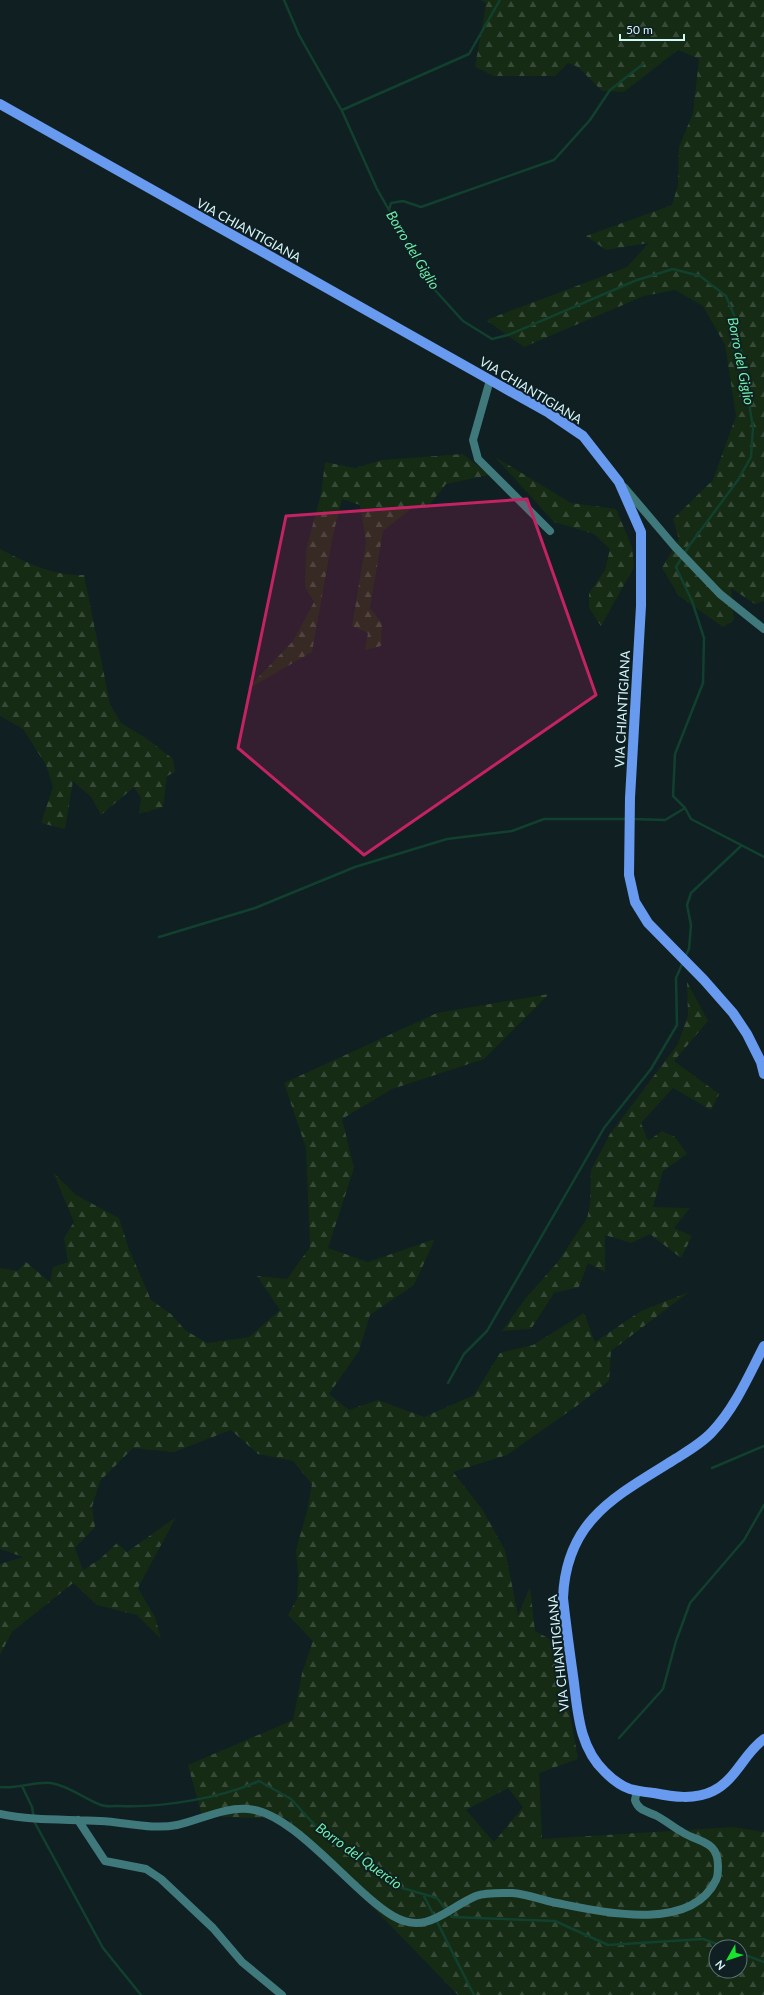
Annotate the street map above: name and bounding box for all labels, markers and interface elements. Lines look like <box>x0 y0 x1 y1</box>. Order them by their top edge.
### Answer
scale bar <box>620 16 684 42</box>
text: 50 m <box>626 22 653 37</box>
street label: VIA CHIANTIGIANA <box>194 195 304 265</box>
water label: Borro del Giglio <box>383 207 444 292</box>
water label: Borro del Giglio <box>725 316 758 406</box>
street label: VIA CHIANTIGIANA <box>477 353 585 427</box>
street label: VIA CHIANTIGIANA <box>611 650 633 768</box>
street label: VIA CHIANTIGIANA <box>544 1594 572 1712</box>
water label: Borro del Quercio <box>313 1819 405 1892</box>
north arrow <box>708 1939 748 1979</box>
text: N <box>712 1958 728 1973</box>

